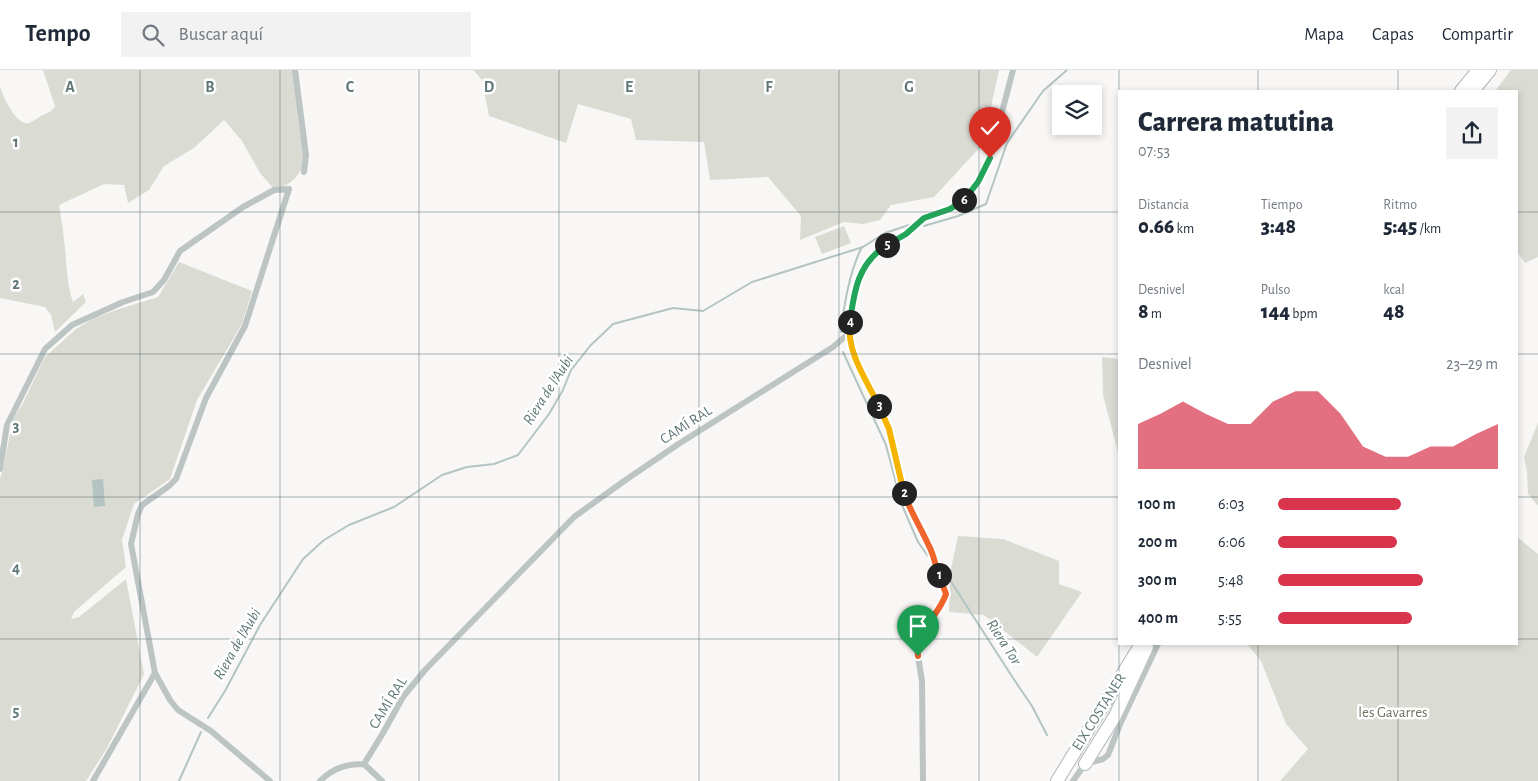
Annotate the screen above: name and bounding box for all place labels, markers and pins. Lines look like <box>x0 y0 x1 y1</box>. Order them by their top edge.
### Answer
pin <box>969 107 1011 158</box>
pin: 6 <box>952 188 976 212</box>
pin: 5 <box>874 232 900 258</box>
pin: 4 <box>838 310 862 334</box>
pin: 3 <box>866 394 892 418</box>
pin: 2 <box>892 480 916 506</box>
pin: 1 <box>926 562 952 588</box>
pin <box>897 605 939 656</box>

